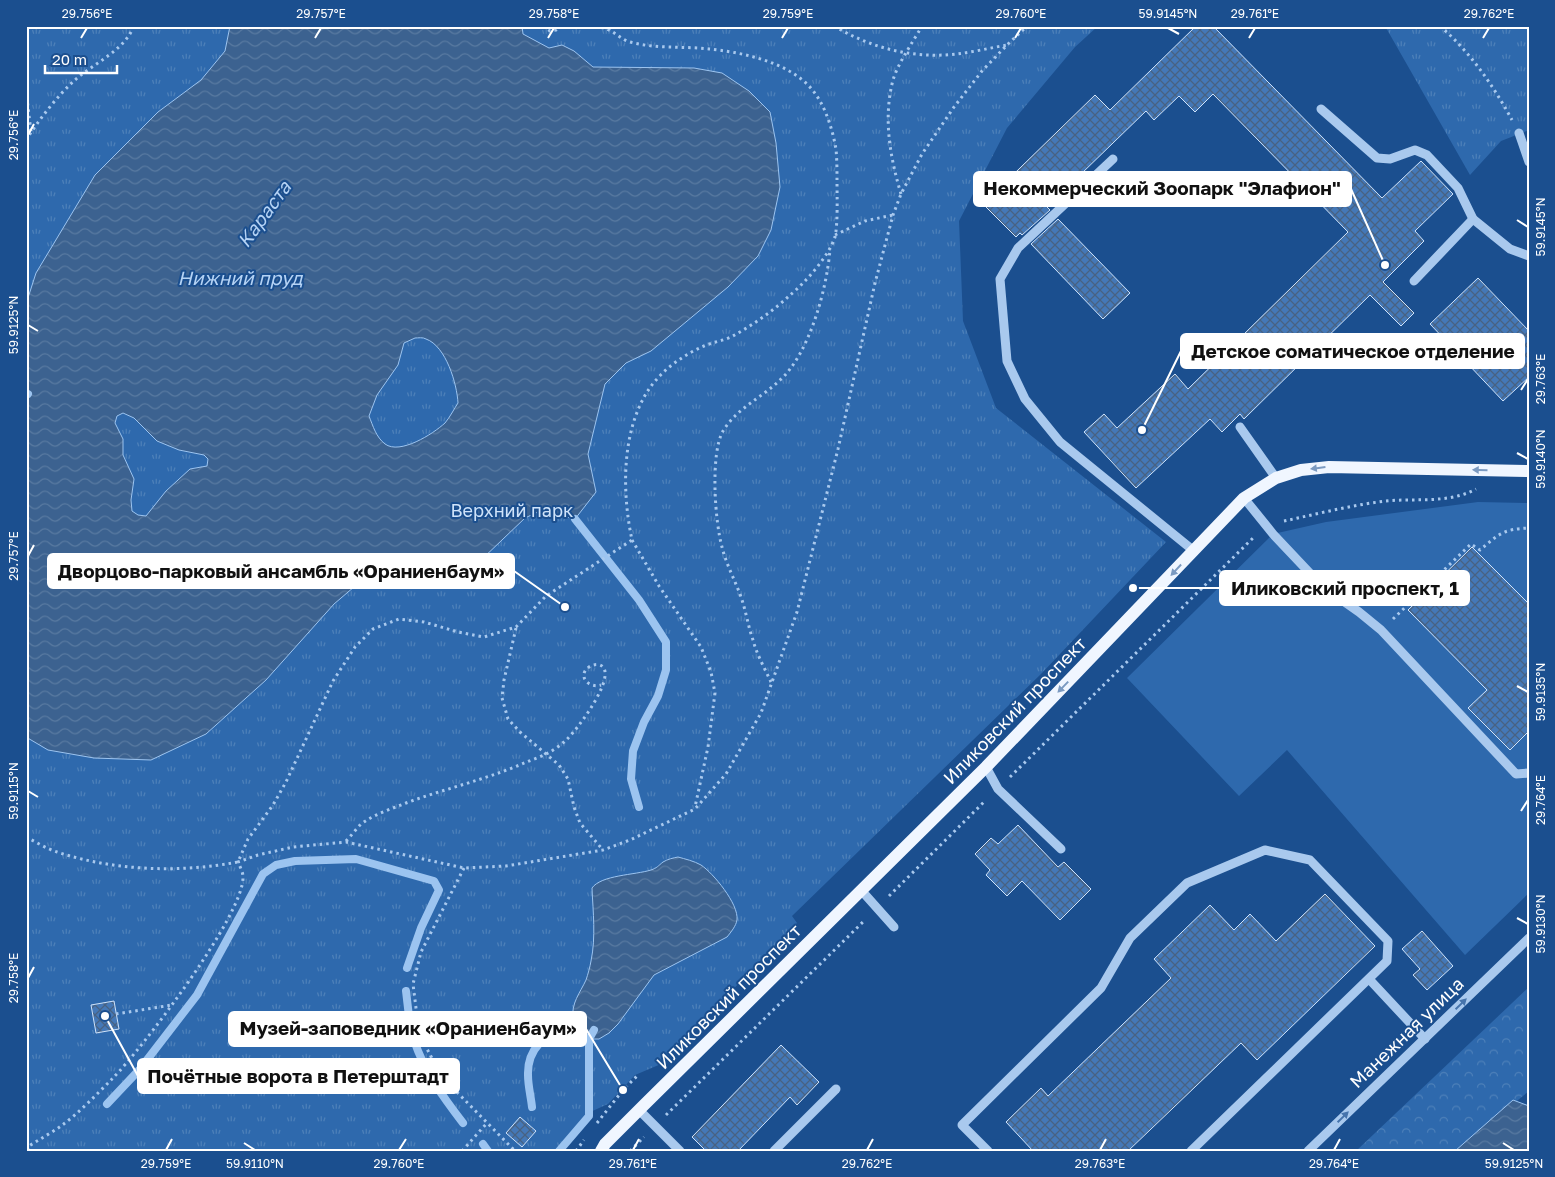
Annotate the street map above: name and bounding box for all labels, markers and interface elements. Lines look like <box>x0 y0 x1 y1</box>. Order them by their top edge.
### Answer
text: 29.756°E <box>62 6 112 21</box>
text: 29.757°E <box>296 6 346 21</box>
text: 29.758°E <box>529 6 579 21</box>
text: 29.759°E <box>763 6 813 21</box>
text: 29.760°E <box>996 6 1046 21</box>
text: 59.9145°N <box>1139 6 1197 21</box>
text: 29.761°E <box>1231 6 1279 21</box>
text: 29.762°E <box>1464 6 1514 21</box>
scale bar <box>45 42 118 74</box>
text: 20 m <box>52 50 87 68</box>
text: 29.756°E <box>6 110 21 160</box>
callout: Некоммерческий Зоопарк "Элафион" <box>974 172 1351 206</box>
water label: Караста <box>232 175 296 251</box>
text: Некоммерческий Зоопарк "Элафион" <box>983 176 1341 199</box>
text: 59.9145°N <box>1533 198 1548 256</box>
water label: Нижний пруд <box>177 266 304 289</box>
text: 59.9125°N <box>6 296 21 354</box>
callout: Детское соматическое отделение <box>1181 334 1524 368</box>
text: Детское соматическое отделение <box>1191 339 1515 362</box>
text: 29.763°E <box>1533 354 1548 404</box>
text: 59.9140°N <box>1533 429 1548 489</box>
one-way arrow <box>1309 464 1325 472</box>
one-way arrow <box>1472 465 1488 473</box>
park label: Верхний парк <box>451 499 573 521</box>
text: 29.757°E <box>6 531 21 581</box>
callout: Дворцово-парковый ансамбль «Ораниенбаум» <box>48 554 514 588</box>
text: Дворцово-парковый ансамбль «Ораниенбаум» <box>58 559 504 582</box>
one-way arrow <box>1170 564 1182 576</box>
callout: Иликовский проспект, 1 <box>1220 571 1469 605</box>
text: Иликовский проспект, 1 <box>1231 576 1459 599</box>
street label: Иликовский проспект <box>938 632 1090 788</box>
text: 59.9135°N <box>1533 663 1548 721</box>
one-way arrow <box>1057 681 1069 693</box>
text: 59.9115°N <box>6 762 21 820</box>
text: 29.764°E <box>1533 775 1548 825</box>
text: 59.9130°N <box>1533 894 1548 954</box>
street label: Иликовский проспект <box>651 919 805 1073</box>
text: 29.758°E <box>6 953 21 1003</box>
street label: Манежная улица <box>1345 972 1468 1092</box>
one-way arrow <box>1454 999 1466 1011</box>
callout: Музей-заповедник «Ораниенбаум» <box>229 1012 586 1046</box>
text: Музей-заповедник «Ораниенбаум» <box>240 1016 576 1039</box>
callout: Почётные ворота в Петерштадт <box>138 1059 459 1093</box>
text: Почётные ворота в Петерштадт <box>147 1064 449 1087</box>
one-way arrow <box>1337 1111 1349 1123</box>
text: 29.759°E <box>141 1156 191 1171</box>
text: 59.9110°N <box>226 1156 284 1171</box>
text: 29.760°E <box>374 1156 424 1171</box>
text: 29.761°E <box>609 1156 657 1171</box>
text: 29.762°E <box>842 1156 892 1171</box>
text: 29.763°E <box>1075 1156 1125 1171</box>
text: 29.764°E <box>1309 1156 1359 1171</box>
text: 59.9125°N <box>1485 1156 1543 1171</box>

